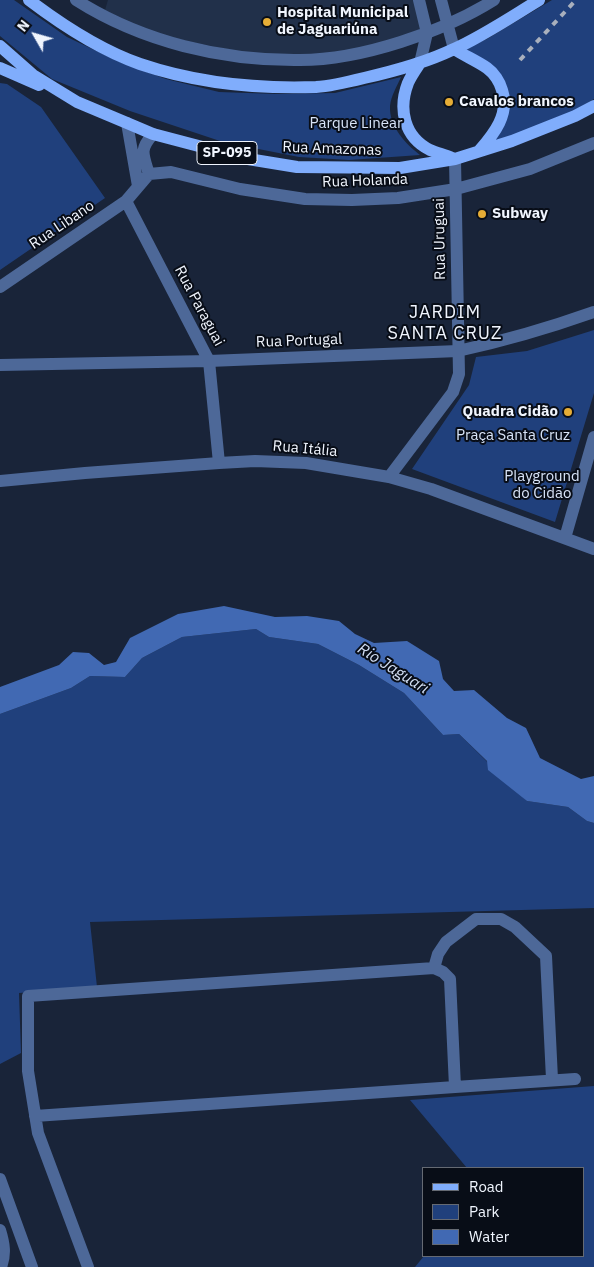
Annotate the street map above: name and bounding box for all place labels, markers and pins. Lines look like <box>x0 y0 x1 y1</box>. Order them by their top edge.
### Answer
place label: Hospital Municipal de Jaguariúna <box>277 4 408 39</box>
marker: Hospital Municipal de Jaguariúna <box>261 16 273 28</box>
place label: Cavalos brancos <box>459 93 574 111</box>
marker: Cavalos brancos <box>443 96 455 108</box>
place label: Subway <box>492 205 548 223</box>
marker: Subway <box>476 208 488 220</box>
place label: Quadra Cidão <box>463 403 558 421</box>
marker: Quadra Cidão <box>562 406 574 418</box>

